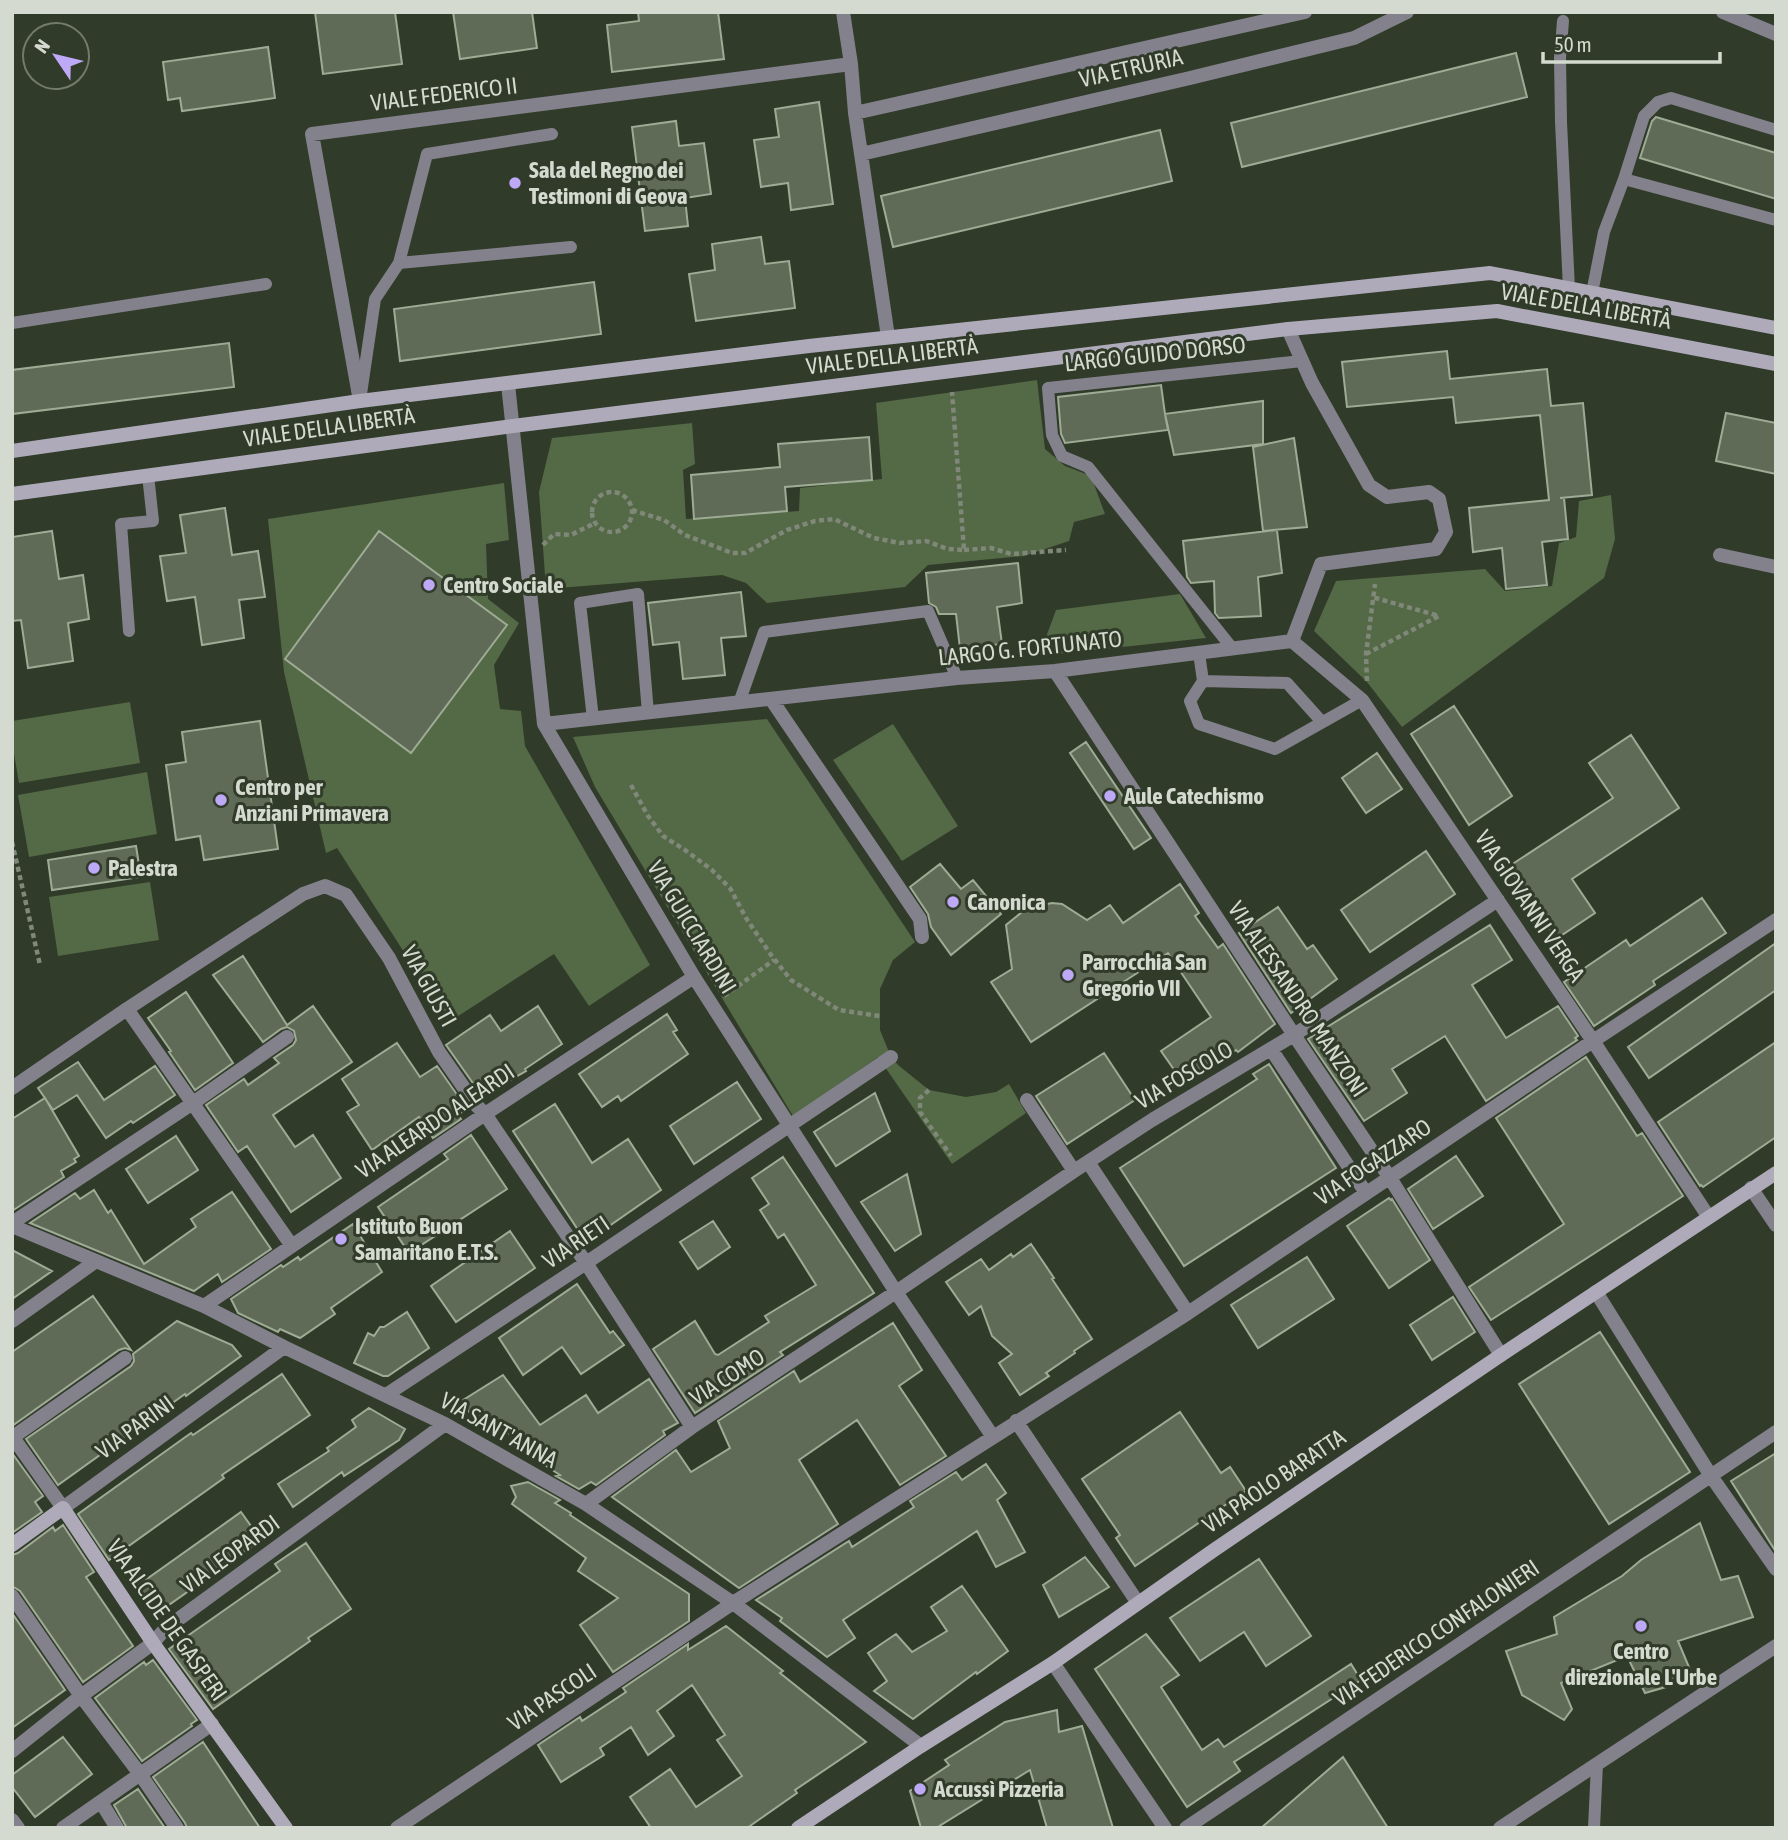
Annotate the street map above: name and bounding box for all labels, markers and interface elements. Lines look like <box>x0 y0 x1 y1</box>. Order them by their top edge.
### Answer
north arrow <box>21 21 91 91</box>
scale bar <box>1543 21 1720 65</box>
text: 50 m <box>1554 32 1592 56</box>
text: N <box>30 35 54 57</box>
street label: VIA ETRURIA <box>1077 43 1186 92</box>
street label: VIALE FEDERICO II <box>369 72 519 116</box>
place label: Sala del Regno dei Testimoni di Geova <box>529 157 688 209</box>
marker: Sala del Regno dei Testimoni di Geova <box>507 175 523 191</box>
street label: VIALE DELLA LIBERTÀ <box>1499 278 1674 334</box>
street label: VIALE DELLA LIBERTÀ <box>805 332 980 379</box>
street label: LARGO GUIDO DORSO <box>1063 332 1247 376</box>
street label: VIALE DELLA LIBERTÀ <box>242 402 417 452</box>
place label: Centro Sociale <box>443 572 564 598</box>
marker: Centro Sociale <box>421 577 437 593</box>
street label: LARGO G. FORTUNATO <box>937 625 1123 671</box>
place label: Centro per Anziani Primavera <box>234 774 389 826</box>
place label: Aule Catechismo <box>1123 783 1264 809</box>
marker: Aule Catechismo <box>1102 788 1118 804</box>
marker: Centro per Anziani Primavera <box>213 792 229 808</box>
street label: VIA GIOVANNI VERGA <box>1470 825 1591 987</box>
place label: Palestra <box>108 855 178 881</box>
street label: VIA GUICCIARDINI <box>642 856 742 998</box>
marker: Palestra <box>86 860 102 876</box>
place label: Canonica <box>967 889 1046 915</box>
marker: Canonica <box>945 894 961 910</box>
street label: VIA ALESSANDRO MANZONI <box>1223 896 1373 1102</box>
street label: VIA GIUSTI <box>396 941 462 1031</box>
place label: Parrocchia San Gregorio VII <box>1082 949 1207 1001</box>
marker: Parrocchia San Gregorio VII <box>1060 967 1076 983</box>
street label: VIA FOSCOLO <box>1131 1036 1237 1114</box>
street label: VIA ALEARDO ALEARDI <box>351 1058 519 1184</box>
street label: VIA FOGAZZARO <box>1310 1114 1436 1210</box>
street label: VIA RIETI <box>538 1210 614 1274</box>
place label: Istituto Buon Samaritano E.T.S. <box>355 1213 498 1265</box>
marker: Istituto Buon Samaritano E.T.S. <box>333 1231 349 1247</box>
street label: VIA COMO <box>685 1343 769 1411</box>
street label: VIA SANT'ANNA <box>436 1387 563 1473</box>
street label: VIA PARINI <box>91 1390 179 1464</box>
street label: VIA PAOLO BARATTA <box>1198 1423 1351 1538</box>
street label: VIA LEOPARDI <box>176 1510 284 1598</box>
street label: VIA ALCIDE DE GASPERI <box>102 1534 232 1706</box>
street label: VIA FEDERICO CONFALONIERI <box>1328 1554 1544 1712</box>
marker: Centro direzionale L'Urbe <box>1633 1618 1649 1634</box>
place label: Centro direzionale L'Urbe <box>1565 1638 1717 1690</box>
street label: VIA PASCOLI <box>503 1658 601 1736</box>
place label: Accussì Pizzeria <box>933 1776 1064 1802</box>
marker: Accussì Pizzeria <box>912 1781 928 1797</box>

